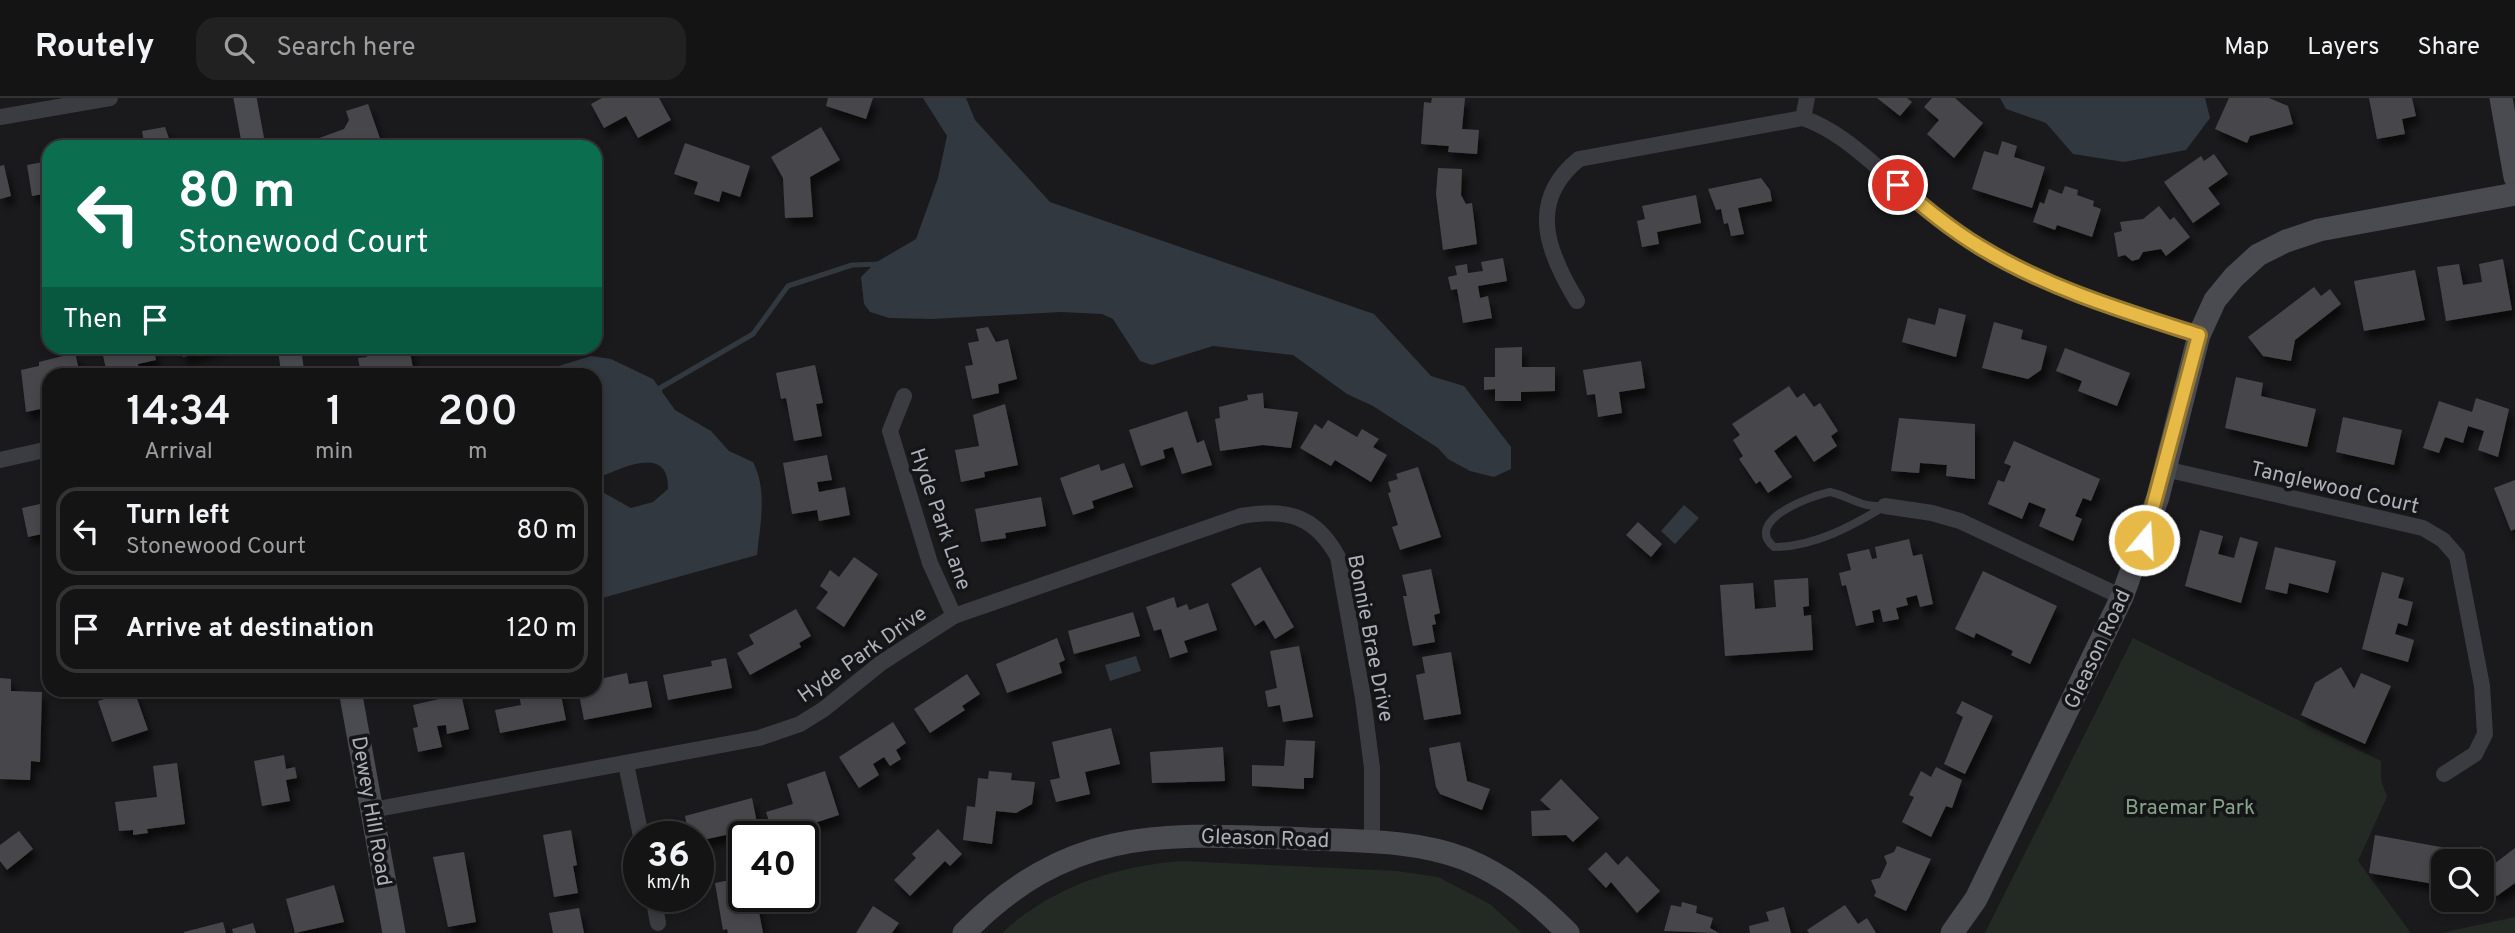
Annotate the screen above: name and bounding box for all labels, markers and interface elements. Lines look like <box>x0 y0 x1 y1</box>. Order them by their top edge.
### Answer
search box <box>196 17 686 80</box>
text: Routely <box>35 27 154 69</box>
icon: search <box>220 29 258 67</box>
text: Search here <box>276 32 415 65</box>
text: Map <box>2224 33 2269 63</box>
text: Layers <box>2307 33 2379 63</box>
text: Share <box>2417 33 2480 63</box>
pin <box>1868 155 1928 215</box>
text: 80 m <box>178 163 295 225</box>
icon: arrive <box>1879 166 1917 204</box>
icon: left <box>63 168 154 259</box>
text: Stonewood Court <box>178 224 429 264</box>
icon: arrive <box>136 301 174 339</box>
text: Then <box>63 304 122 337</box>
text: 14:34 <box>126 387 231 440</box>
text: 1 <box>326 387 342 440</box>
text: 200 <box>437 387 518 440</box>
text: Arrival <box>144 438 213 467</box>
text: min <box>315 438 353 467</box>
text: m <box>468 438 487 467</box>
street label: Hyde Park Lane <box>903 445 977 594</box>
street label: Tanglewood Court <box>2248 456 2422 521</box>
text: Turn left <box>126 500 230 533</box>
position arrow <box>2107 503 2181 577</box>
icon: left <box>67 512 105 550</box>
text: 80 m <box>517 515 577 548</box>
text: Stonewood Court <box>126 533 306 562</box>
street label: Bonnie Brae Drive <box>1340 552 1399 724</box>
street label: Gleason Road <box>2059 586 2138 714</box>
street label: Hyde Park Drive <box>793 601 933 710</box>
icon: arrive <box>67 610 105 648</box>
text: Arrive at destination <box>126 613 374 646</box>
text: 120 m <box>507 613 577 646</box>
street label: Dewey Hill Road <box>344 734 397 888</box>
park label: Braemar Park <box>2125 795 2255 822</box>
speed limit sign: 40 <box>728 821 819 912</box>
street label: Gleason Road <box>1200 824 1330 855</box>
text: 36 <box>647 835 690 879</box>
map controls <box>2431 849 2494 912</box>
button: search <box>2431 849 2494 912</box>
text: km/h <box>647 872 690 895</box>

